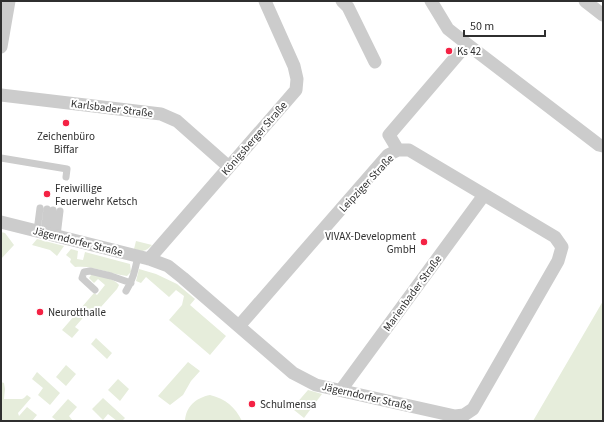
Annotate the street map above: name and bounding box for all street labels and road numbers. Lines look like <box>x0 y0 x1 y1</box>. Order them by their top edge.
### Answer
street label: Karlsbader Straße <box>70 96 154 121</box>
street label: Königsberger Straße <box>218 98 291 179</box>
street label: Leipziger Straße <box>336 151 397 215</box>
street label: Jägerndorfer Straße <box>31 223 125 260</box>
street label: Marienbader Straße <box>380 252 445 334</box>
street label: Jägerndorfer Straße <box>320 379 414 414</box>

